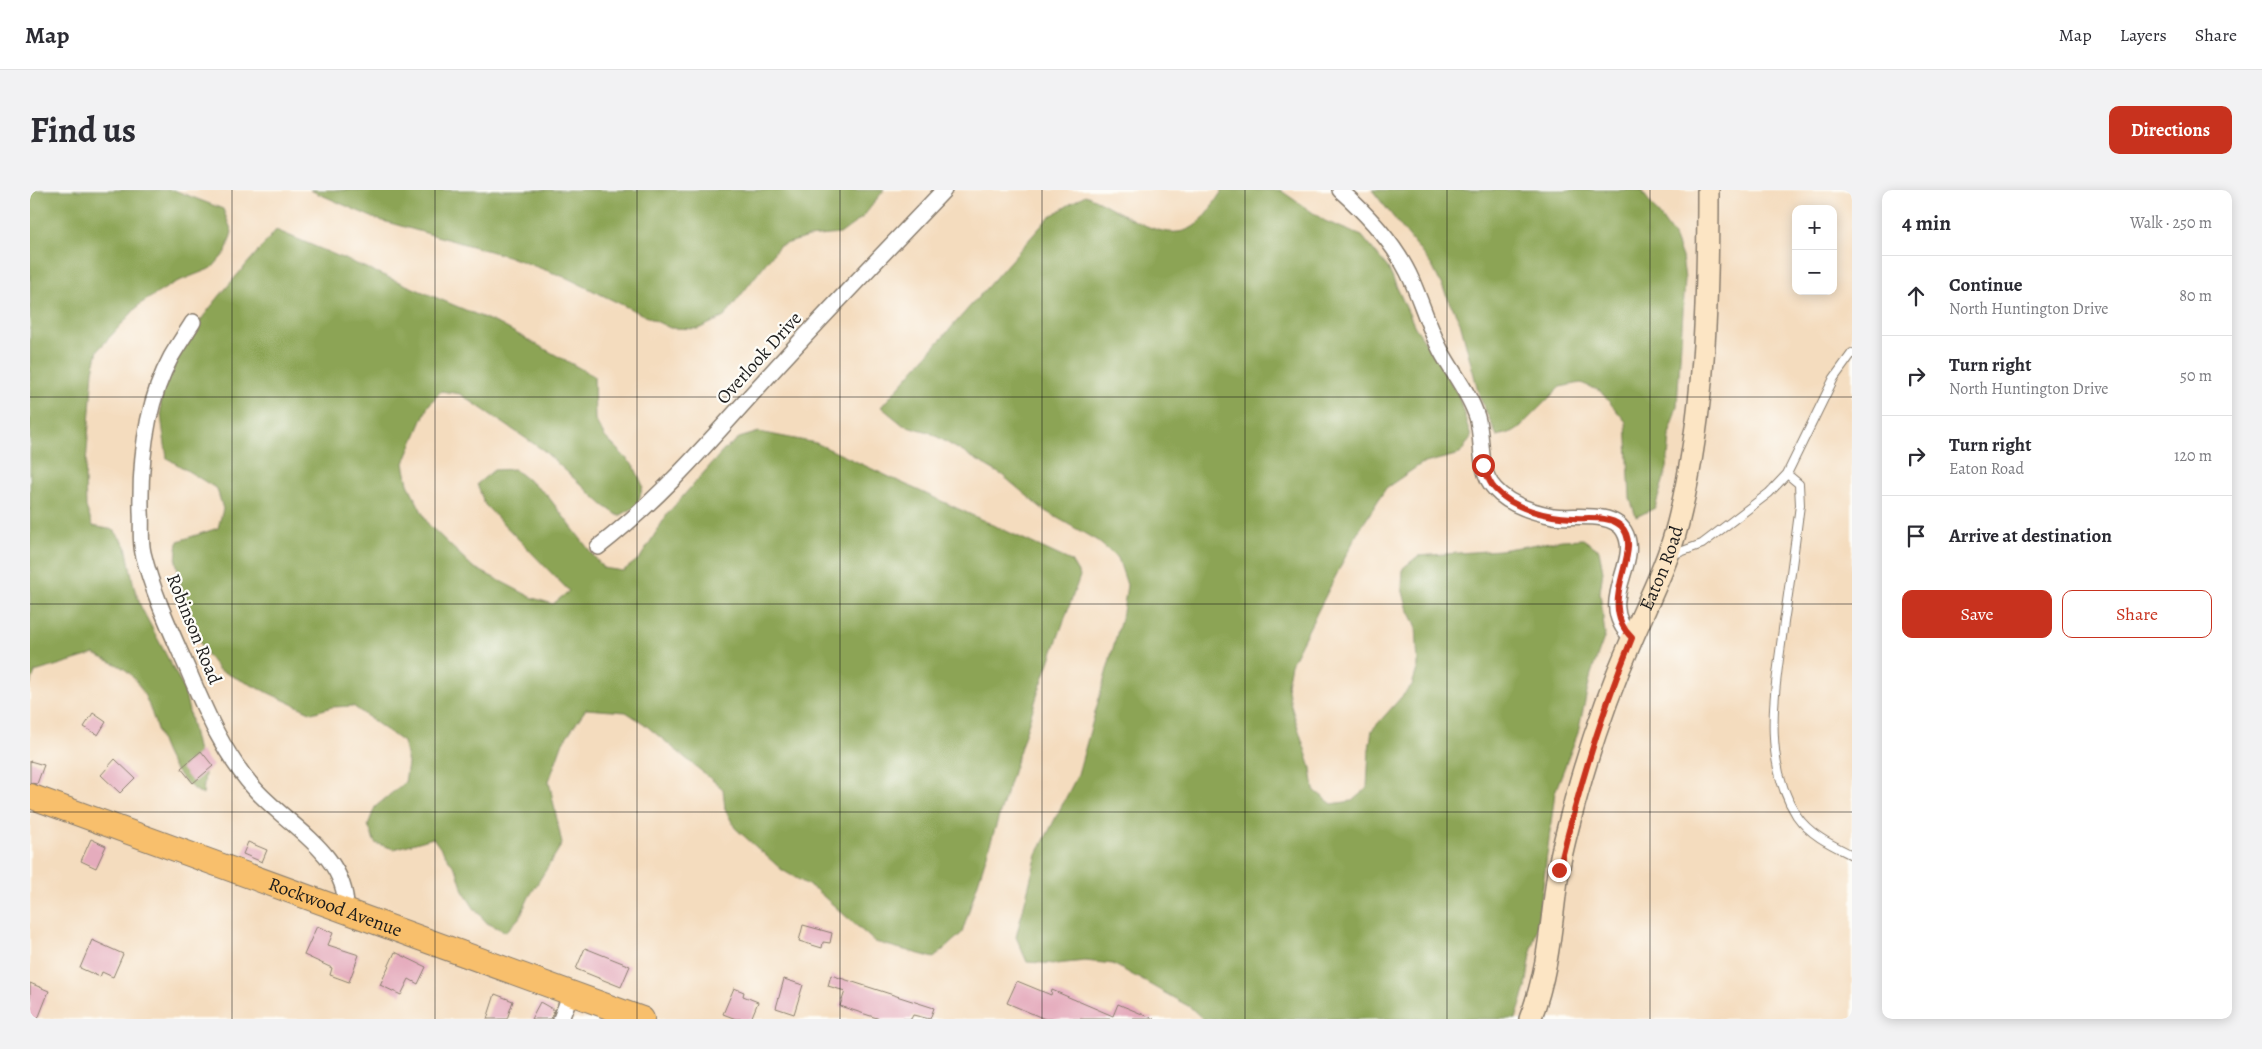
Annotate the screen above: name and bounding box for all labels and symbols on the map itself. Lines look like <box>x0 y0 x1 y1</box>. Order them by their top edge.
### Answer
street label: Overlook Drive <box>710 306 808 410</box>
route start <box>1472 454 1495 477</box>
street label: Eaton Road <box>1633 522 1690 615</box>
street label: Robinson Road <box>160 570 228 689</box>
route end <box>1548 859 1571 882</box>
street label: Rockwood Avenue <box>265 871 406 944</box>

